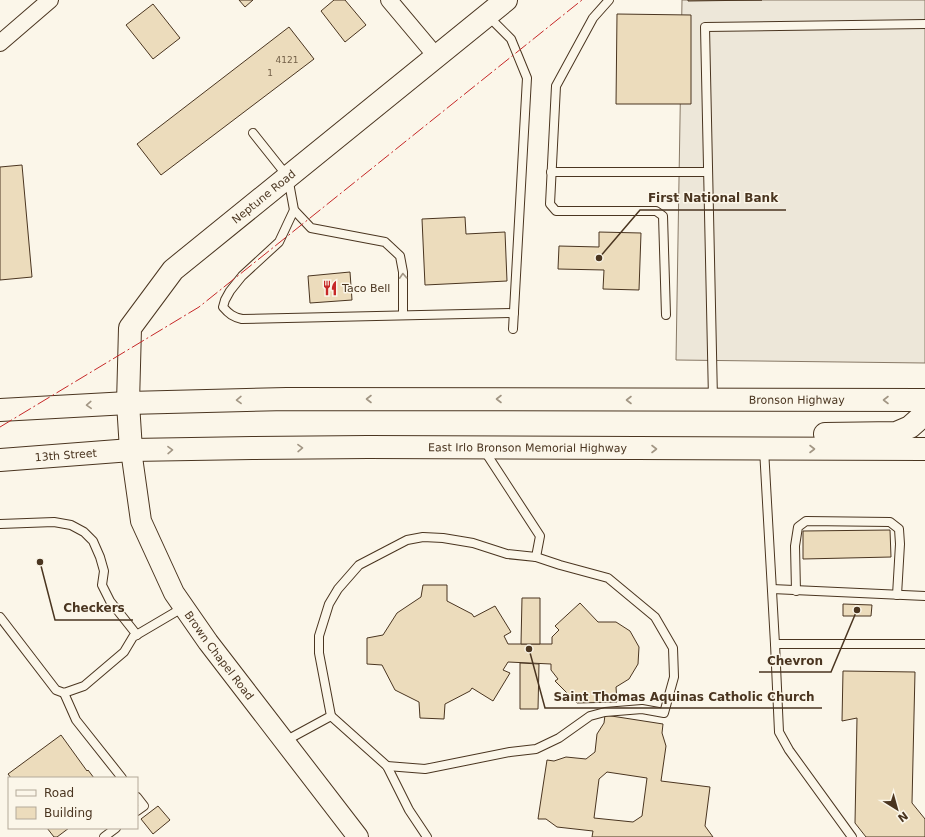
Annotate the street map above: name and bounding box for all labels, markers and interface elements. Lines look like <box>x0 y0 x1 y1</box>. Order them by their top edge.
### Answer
house number: 4121 <box>276 55 298 65</box>
house number: 1 <box>267 68 273 78</box>
street label: Neptune Road <box>229 167 298 226</box>
callout: First National Bank <box>640 186 786 210</box>
text: First National Bank <box>648 191 779 205</box>
one-way arrow <box>399 273 407 279</box>
restaurant icon: Taco Bell <box>321 279 339 297</box>
place label: Taco Bell <box>341 282 390 295</box>
street label: Bronson Highway <box>749 393 845 406</box>
one-way arrow <box>366 395 372 403</box>
one-way arrow <box>496 395 502 403</box>
one-way arrow <box>236 396 242 405</box>
one-way arrow <box>626 396 632 404</box>
one-way arrow <box>883 396 889 404</box>
one-way arrow <box>86 400 92 409</box>
street label: East Irlo Bronson Memorial Highway <box>428 441 628 454</box>
one-way arrow <box>297 444 303 452</box>
one-way arrow <box>167 445 173 454</box>
one-way arrow <box>651 445 657 453</box>
one-way arrow <box>809 445 815 453</box>
street label: 13th Street <box>34 446 98 464</box>
callout: Checkers <box>55 596 133 620</box>
text: Checkers <box>63 601 125 615</box>
street label: Brown Chapel Road <box>182 609 257 702</box>
callout: Chevron <box>759 648 831 672</box>
text: Chevron <box>767 654 823 668</box>
callout: Saint Thomas Aquinas Catholic Church <box>545 684 822 708</box>
text: Saint Thomas Aquinas Catholic Church <box>553 690 815 704</box>
legend <box>8 777 138 829</box>
text: Road <box>44 786 74 800</box>
north arrow <box>877 789 917 829</box>
text: Building <box>44 806 93 820</box>
text: N <box>895 809 910 825</box>

